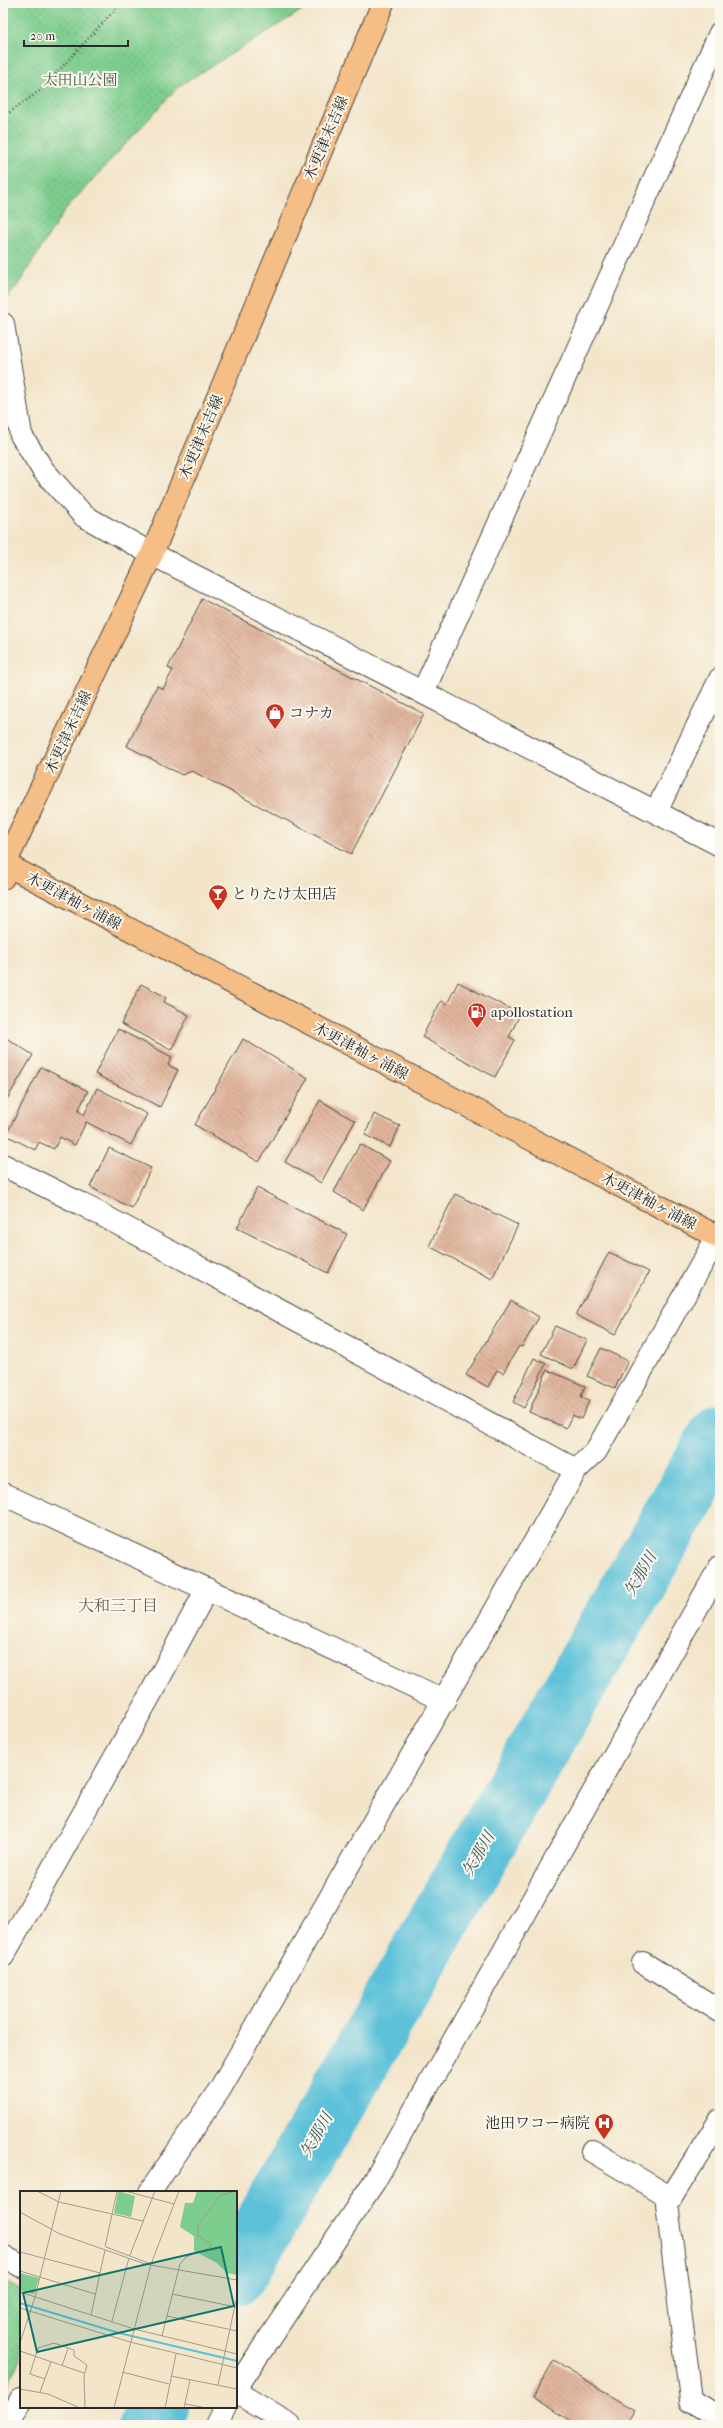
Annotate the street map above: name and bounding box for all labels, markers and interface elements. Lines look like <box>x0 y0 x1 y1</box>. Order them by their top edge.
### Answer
scale bar <box>24 22 128 48</box>
text: 20 m <box>30 29 55 43</box>
park label: 太田山公園 <box>42 71 118 89</box>
street label: 木更津末吉線 <box>300 93 352 183</box>
street label: 木更津末吉線 <box>175 392 227 482</box>
street label: 木更津末吉線 <box>41 687 95 777</box>
shop icon: コナカ <box>264 702 286 730</box>
place label: コナカ <box>289 704 334 722</box>
street label: 木更津袖ヶ浦線 <box>23 868 125 934</box>
bar icon: とりたけ太田店 <box>207 883 229 911</box>
place label: とりたけ太田店 <box>232 885 337 903</box>
fuel station icon: apollostation <box>466 1001 488 1029</box>
place label: apollostation <box>491 1003 573 1021</box>
street label: 木更津袖ヶ浦線 <box>310 1018 412 1084</box>
street label: 木更津袖ヶ浦線 <box>598 1168 700 1234</box>
water label: 矢那川 <box>620 1547 661 1600</box>
district label: 大和三丁目 <box>78 1596 158 1615</box>
water label: 矢那川 <box>458 1827 499 1880</box>
water label: 矢那川 <box>296 2108 337 2161</box>
hospital icon: 池田ワコー病院 <box>593 2112 615 2140</box>
place label: 池田ワコー病院 <box>485 2114 590 2132</box>
inset map <box>20 2191 237 2408</box>

